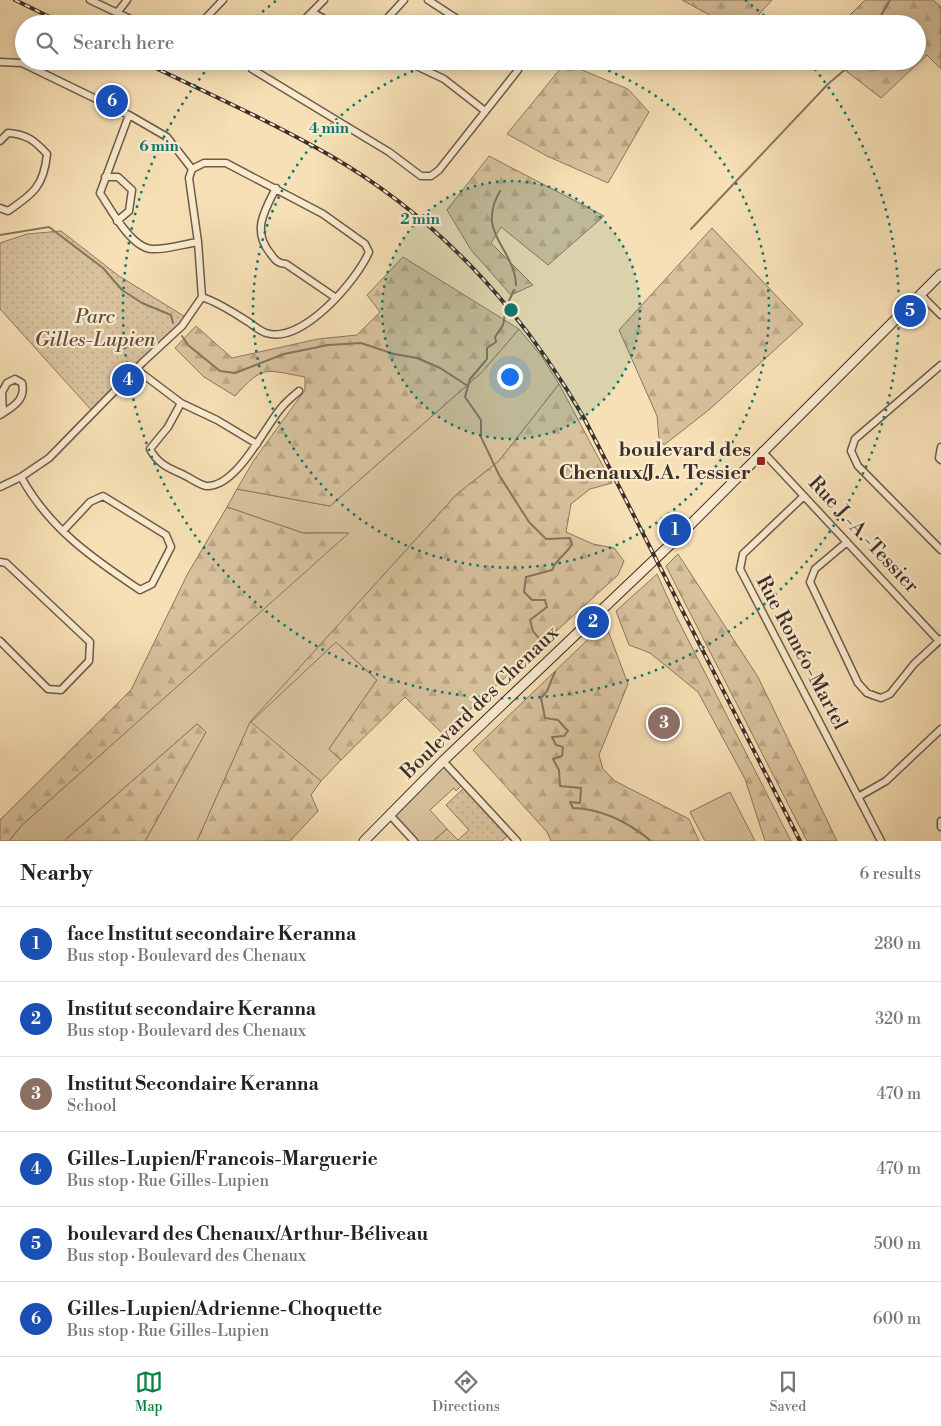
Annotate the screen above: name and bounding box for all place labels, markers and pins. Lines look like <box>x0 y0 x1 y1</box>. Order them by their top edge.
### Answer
pin: 6 <box>96 82 128 120</box>
pin: 5 <box>894 292 926 330</box>
centre of rings <box>502 301 520 319</box>
pin: 4 <box>112 361 144 399</box>
place label: boulevard des Chenaux/J.A. Tessier <box>559 438 751 486</box>
marker: boulevard des Chenaux/J.A. Tessier <box>755 455 767 467</box>
pin: 1 <box>659 511 691 549</box>
pin: 2 <box>577 603 609 641</box>
pin: 3 <box>648 704 680 742</box>

